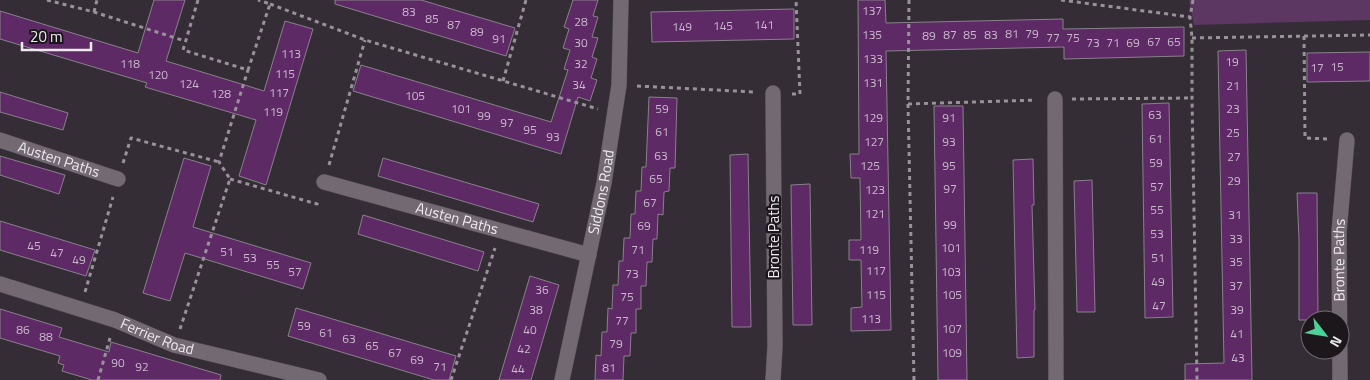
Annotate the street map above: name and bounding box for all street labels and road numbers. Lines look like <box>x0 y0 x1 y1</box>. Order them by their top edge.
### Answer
street label: Austen Paths <box>15 135 103 183</box>
street label: Siddons Road <box>581 148 620 237</box>
street label: Bronte Paths <box>762 195 785 278</box>
street label: Austen Paths <box>413 196 501 241</box>
street label: Bronte Paths <box>1327 217 1351 302</box>
street label: Ferrier Road <box>117 312 196 360</box>

